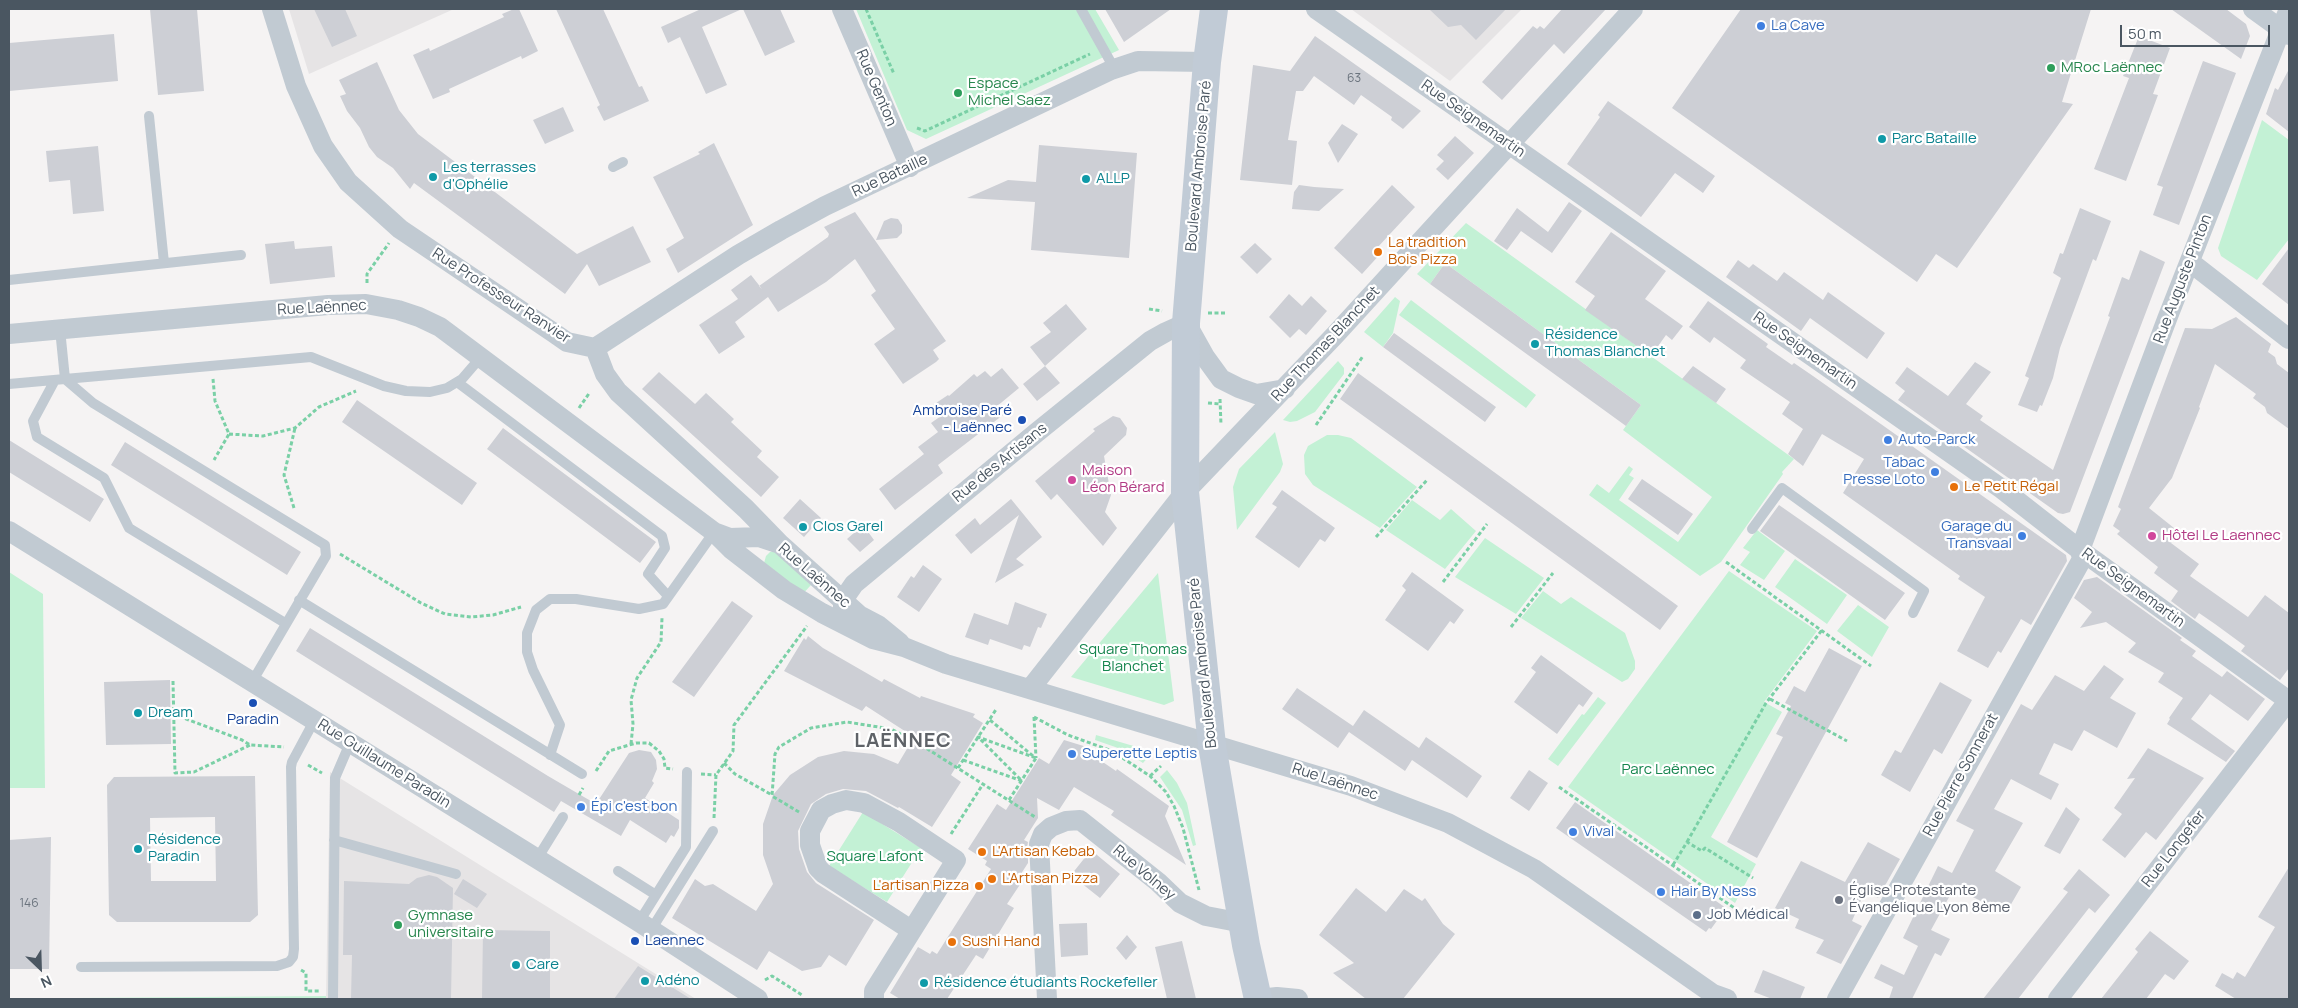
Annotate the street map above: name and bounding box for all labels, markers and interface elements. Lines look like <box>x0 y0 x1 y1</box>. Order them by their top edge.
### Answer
scale bar <box>2123 15 2273 47</box>
place label: La Cave <box>1771 17 1825 35</box>
marker: La Cave <box>1755 20 1767 32</box>
text: 50 m <box>2128 23 2162 44</box>
street label: Rue Genton <box>852 47 900 129</box>
place label: MRoc Laënnec <box>2061 59 2163 77</box>
marker: MRoc Laënnec <box>2045 62 2057 74</box>
house number: 63 <box>1347 72 1361 86</box>
place label: Espace Michel Saez <box>968 75 1051 110</box>
street label: Rue Seignemartin <box>1418 76 1528 162</box>
street label: Boulevard Ambroise Paré <box>1183 80 1215 252</box>
marker: Espace Michel Saez <box>952 87 964 99</box>
place label: Parc Bataille <box>1892 130 1977 148</box>
marker: Parc Bataille <box>1876 133 1888 145</box>
street label: Rue Bataille <box>849 151 931 201</box>
place label: Les terrasses d'Ophélie <box>443 159 536 194</box>
place label: ALLP <box>1096 170 1130 188</box>
marker: Les terrasses d'Ophélie <box>427 171 439 183</box>
marker: ALLP <box>1080 173 1092 185</box>
street label: Rue Auguste Pinton <box>2150 212 2216 346</box>
place label: La tradition Bois Pizza <box>1388 234 1466 269</box>
street label: Rue Professeur Ranvier <box>429 245 573 347</box>
marker: La tradition Bois Pizza <box>1372 246 1384 258</box>
street label: Rue Thomas Blanchet <box>1268 283 1384 405</box>
street label: Rue Laënnec <box>277 297 367 319</box>
street label: Rue Seignemartin <box>1750 308 1860 394</box>
place label: Résidence Thomas Blanchet <box>1545 326 1666 361</box>
marker: Résidence Thomas Blanchet <box>1529 338 1541 350</box>
place label: Ambroise Paré - Laënnec <box>912 402 1012 437</box>
marker: Ambroise Paré - Laënnec <box>1016 414 1028 426</box>
street label: Rue des Artisans <box>949 419 1051 507</box>
place label: Auto-Parck <box>1898 431 1975 449</box>
marker: Auto-Parck <box>1882 434 1894 446</box>
place label: Tabac Presse Loto <box>1843 454 1925 489</box>
place label: Maison Léon Bérard <box>1082 462 1165 497</box>
marker: Tabac Presse Loto <box>1929 466 1941 478</box>
marker: Maison Léon Bérard <box>1066 474 1078 486</box>
place label: Le Petit Régal <box>1964 478 2059 496</box>
marker: Le Petit Régal <box>1948 481 1960 493</box>
place label: Clos Garel <box>813 518 883 536</box>
place label: Garage du Transvaal <box>1941 518 2012 553</box>
marker: Clos Garel <box>797 521 809 533</box>
place label: Hôtel Le Laennec <box>2162 527 2281 545</box>
marker: Garage du Transvaal <box>2016 530 2028 542</box>
marker: Hôtel Le Laennec <box>2146 530 2158 542</box>
street label: Rue Laënnec <box>774 540 854 612</box>
street label: Rue Seignemartin <box>2078 545 2188 631</box>
street label: Boulevard Ambroise Paré <box>1185 577 1221 749</box>
park label: Square Thomas Blanchet <box>1079 641 1187 676</box>
marker: Paradin <box>247 697 259 709</box>
place label: Dream <box>148 704 193 722</box>
marker: Dream <box>132 707 144 719</box>
street label: Rue Pierre Sonnerat <box>1920 710 2002 840</box>
place label: Paradin <box>227 711 279 729</box>
street label: Rue Guillaume Paradin <box>314 716 454 812</box>
district label: LAËNNEC <box>853 729 953 753</box>
place label: Superette Leptis <box>1082 745 1197 763</box>
marker: Superette Leptis <box>1066 748 1078 760</box>
street label: Rue Laënnec <box>1290 760 1380 804</box>
park label: Parc Laënnec <box>1622 761 1714 779</box>
place label: Épi c'est bon <box>591 798 677 816</box>
marker: Épi c'est bon <box>575 801 587 813</box>
street label: Rue Longefer <box>2138 807 2210 891</box>
place label: Vival <box>1583 823 1614 841</box>
marker: Vival <box>1567 826 1579 838</box>
place label: Résidence Paradin <box>148 831 221 866</box>
street label: Rue Volney <box>1109 842 1179 904</box>
marker: Résidence Paradin <box>132 843 144 855</box>
place label: L'Artisan Kebab <box>992 843 1095 861</box>
marker: L'Artisan Kebab <box>976 846 988 858</box>
park label: Square Lafont <box>826 848 924 866</box>
place label: L'Artisan Pizza <box>1002 870 1098 888</box>
marker: L'Artisan Pizza <box>986 873 998 885</box>
place label: L'artisan Pizza <box>873 877 969 895</box>
marker: L'artisan Pizza <box>973 880 985 892</box>
place label: Église Protestante Évangélique Lyon 8ème <box>1849 882 2010 917</box>
place label: Hair By Ness <box>1671 883 1756 901</box>
marker: Hair By Ness <box>1655 886 1667 898</box>
marker: Église Protestante Évangélique Lyon 8ème <box>1833 894 1845 906</box>
house number: 146 <box>19 897 39 911</box>
place label: Job Médical <box>1707 906 1789 924</box>
place label: Gymnase universitaire <box>408 907 494 942</box>
marker: Job Médical <box>1691 909 1703 921</box>
marker: Gymnase universitaire <box>392 919 404 931</box>
place label: Laennec <box>645 932 704 950</box>
place label: Sushi Hand <box>962 933 1040 951</box>
marker: Laennec <box>629 935 641 947</box>
marker: Sushi Hand <box>946 936 958 948</box>
north arrow <box>15 943 65 993</box>
place label: Care <box>526 956 559 974</box>
marker: Care <box>510 959 522 971</box>
text: N <box>38 971 55 993</box>
place label: Adéno <box>655 972 700 990</box>
place label: Résidence étudiants Rockefeller <box>934 974 1158 992</box>
marker: Adéno <box>639 975 651 987</box>
marker: Résidence étudiants Rockefeller <box>918 977 930 989</box>

